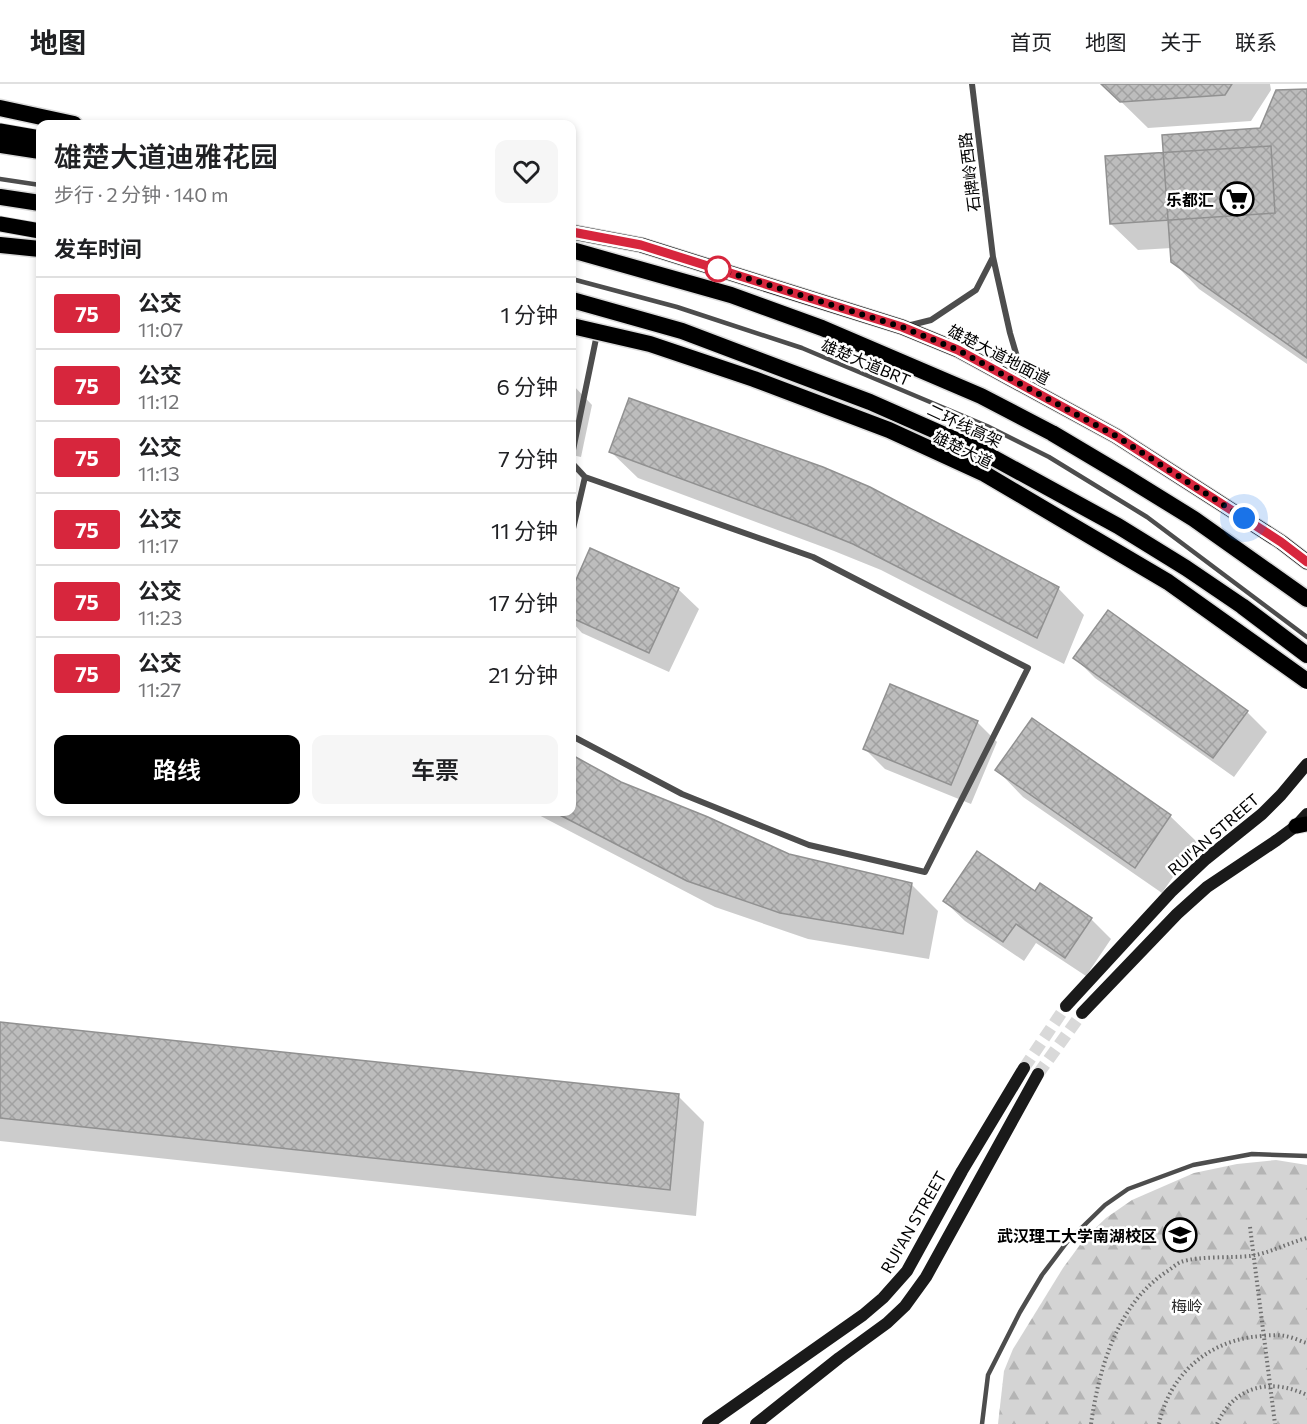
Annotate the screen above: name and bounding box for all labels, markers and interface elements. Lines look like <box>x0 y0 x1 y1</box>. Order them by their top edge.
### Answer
text: 地图 <box>30 25 86 59</box>
text: 首页 <box>1010 29 1052 54</box>
text: 地图 <box>1085 29 1127 54</box>
text: 关于 <box>1160 29 1202 54</box>
text: 联系 <box>1235 29 1277 54</box>
street label: 石牌岭西路 <box>955 131 983 213</box>
text: 雄楚大道迪雅花园 <box>54 139 278 173</box>
button: heart <box>495 140 558 203</box>
supermarket icon: 乐都汇 <box>1219 181 1255 217</box>
text: 步行 · 2 分钟 · 140 m <box>54 182 229 206</box>
place label: 乐都汇 <box>1166 190 1214 209</box>
text: 发车时间 <box>54 235 142 262</box>
unlabelled marker <box>705 256 731 282</box>
text: 公交 <box>138 289 182 316</box>
text: 75 <box>75 301 99 326</box>
text: 1 分钟 <box>500 301 558 328</box>
text: 11:07 <box>138 317 183 341</box>
street label: 雄楚大道地面道 <box>945 320 1053 388</box>
street label: 雄楚大道BRT <box>819 335 913 389</box>
text: 公交 <box>138 361 182 388</box>
text: 75 <box>75 373 99 398</box>
text: 6 分钟 <box>496 373 558 400</box>
text: 11:12 <box>138 389 179 413</box>
street label: 二环线高架 <box>925 399 1005 451</box>
street label: 雄楚大道 <box>930 426 996 472</box>
text: 公交 <box>138 433 182 460</box>
text: 75 <box>75 445 99 470</box>
text: 7 分钟 <box>498 445 558 472</box>
text: 11:13 <box>138 461 180 485</box>
your location <box>1229 503 1259 533</box>
text: 公交 <box>138 505 182 532</box>
text: 75 <box>75 517 99 542</box>
text: 11 分钟 <box>491 517 558 544</box>
text: 11:17 <box>138 533 179 557</box>
text: 公交 <box>138 577 182 604</box>
text: 75 <box>75 589 99 614</box>
text: 17 分钟 <box>489 589 558 616</box>
text: 11:23 <box>138 605 182 629</box>
text: 公交 <box>138 649 182 676</box>
text: 75 <box>75 661 99 686</box>
text: 21 分钟 <box>488 661 558 688</box>
text: 11:27 <box>138 677 181 701</box>
button: 路线 <box>54 735 300 804</box>
button: 车票 <box>312 735 558 804</box>
street label: RUI'AN STREET <box>1164 789 1262 879</box>
street label: RUI'AN STREET <box>876 1168 950 1276</box>
school or university icon: 武汉理工大学南湖校区 <box>1162 1217 1198 1253</box>
place label: 武汉理工大学南湖校区 <box>997 1226 1157 1245</box>
park label: 梅岭 <box>1171 1296 1203 1315</box>

